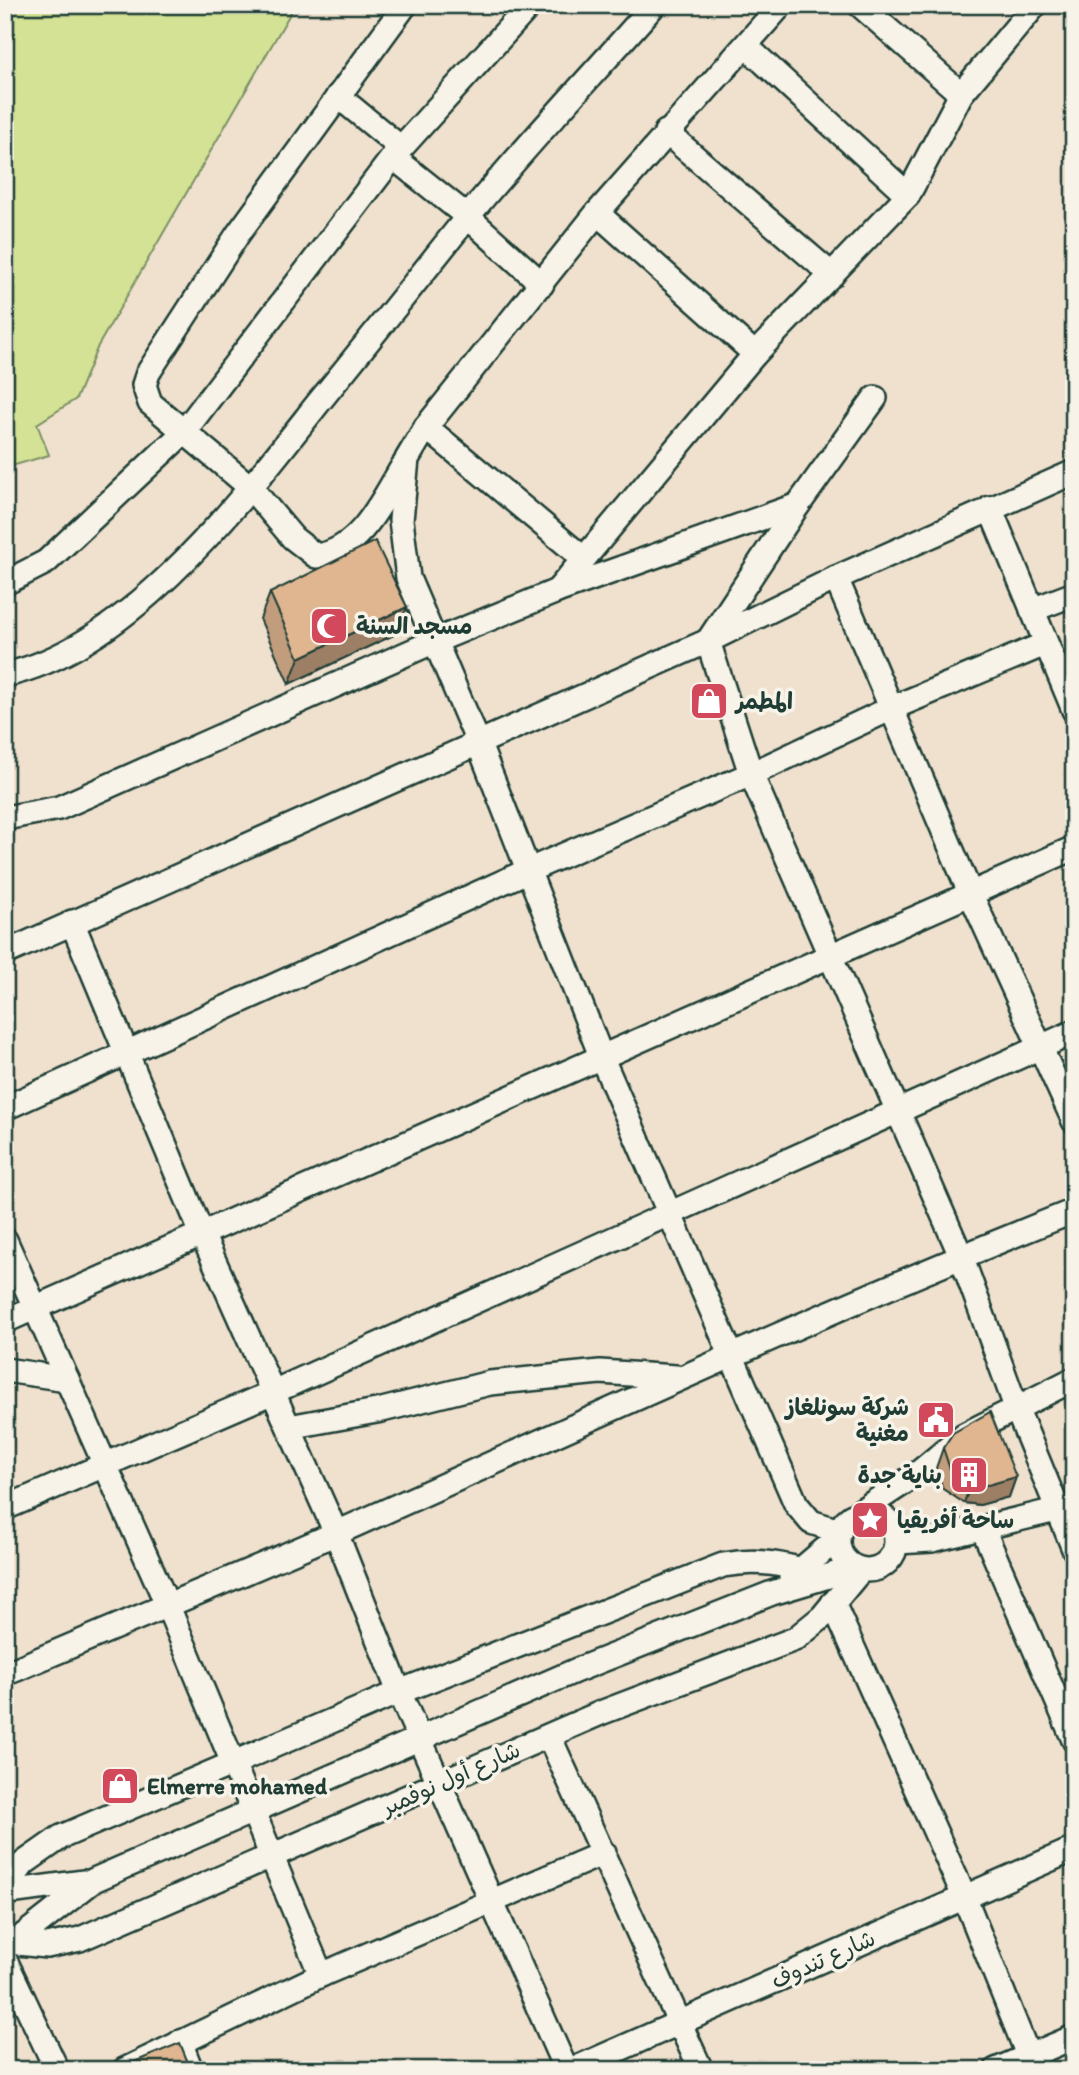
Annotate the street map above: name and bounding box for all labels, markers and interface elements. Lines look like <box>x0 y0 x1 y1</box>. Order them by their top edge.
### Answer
mosque icon: مسجد السنة <box>308 605 350 647</box>
place label: مسجد السنة <box>356 612 472 640</box>
shop icon: المطمر <box>688 680 730 722</box>
place label: المطمر <box>734 687 793 715</box>
place label: شركة سونلغاز مغنية <box>784 1393 909 1447</box>
public building icon: شركة سونلغاز مغنية <box>915 1399 957 1441</box>
building icon: بناية جدة <box>948 1454 990 1496</box>
place label: بناية جدة <box>858 1461 942 1489</box>
place icon: ساحة أفريقيا <box>849 1499 891 1541</box>
place label: ساحة أفريقيا <box>897 1506 1014 1534</box>
street label: شارع أول نوفمبر <box>376 1735 525 1824</box>
shop icon: Elmerre mohamed <box>99 1765 141 1807</box>
place label: Elmerre mohamed <box>147 1772 328 1800</box>
street label: شارع تندوف <box>767 1924 880 1996</box>

